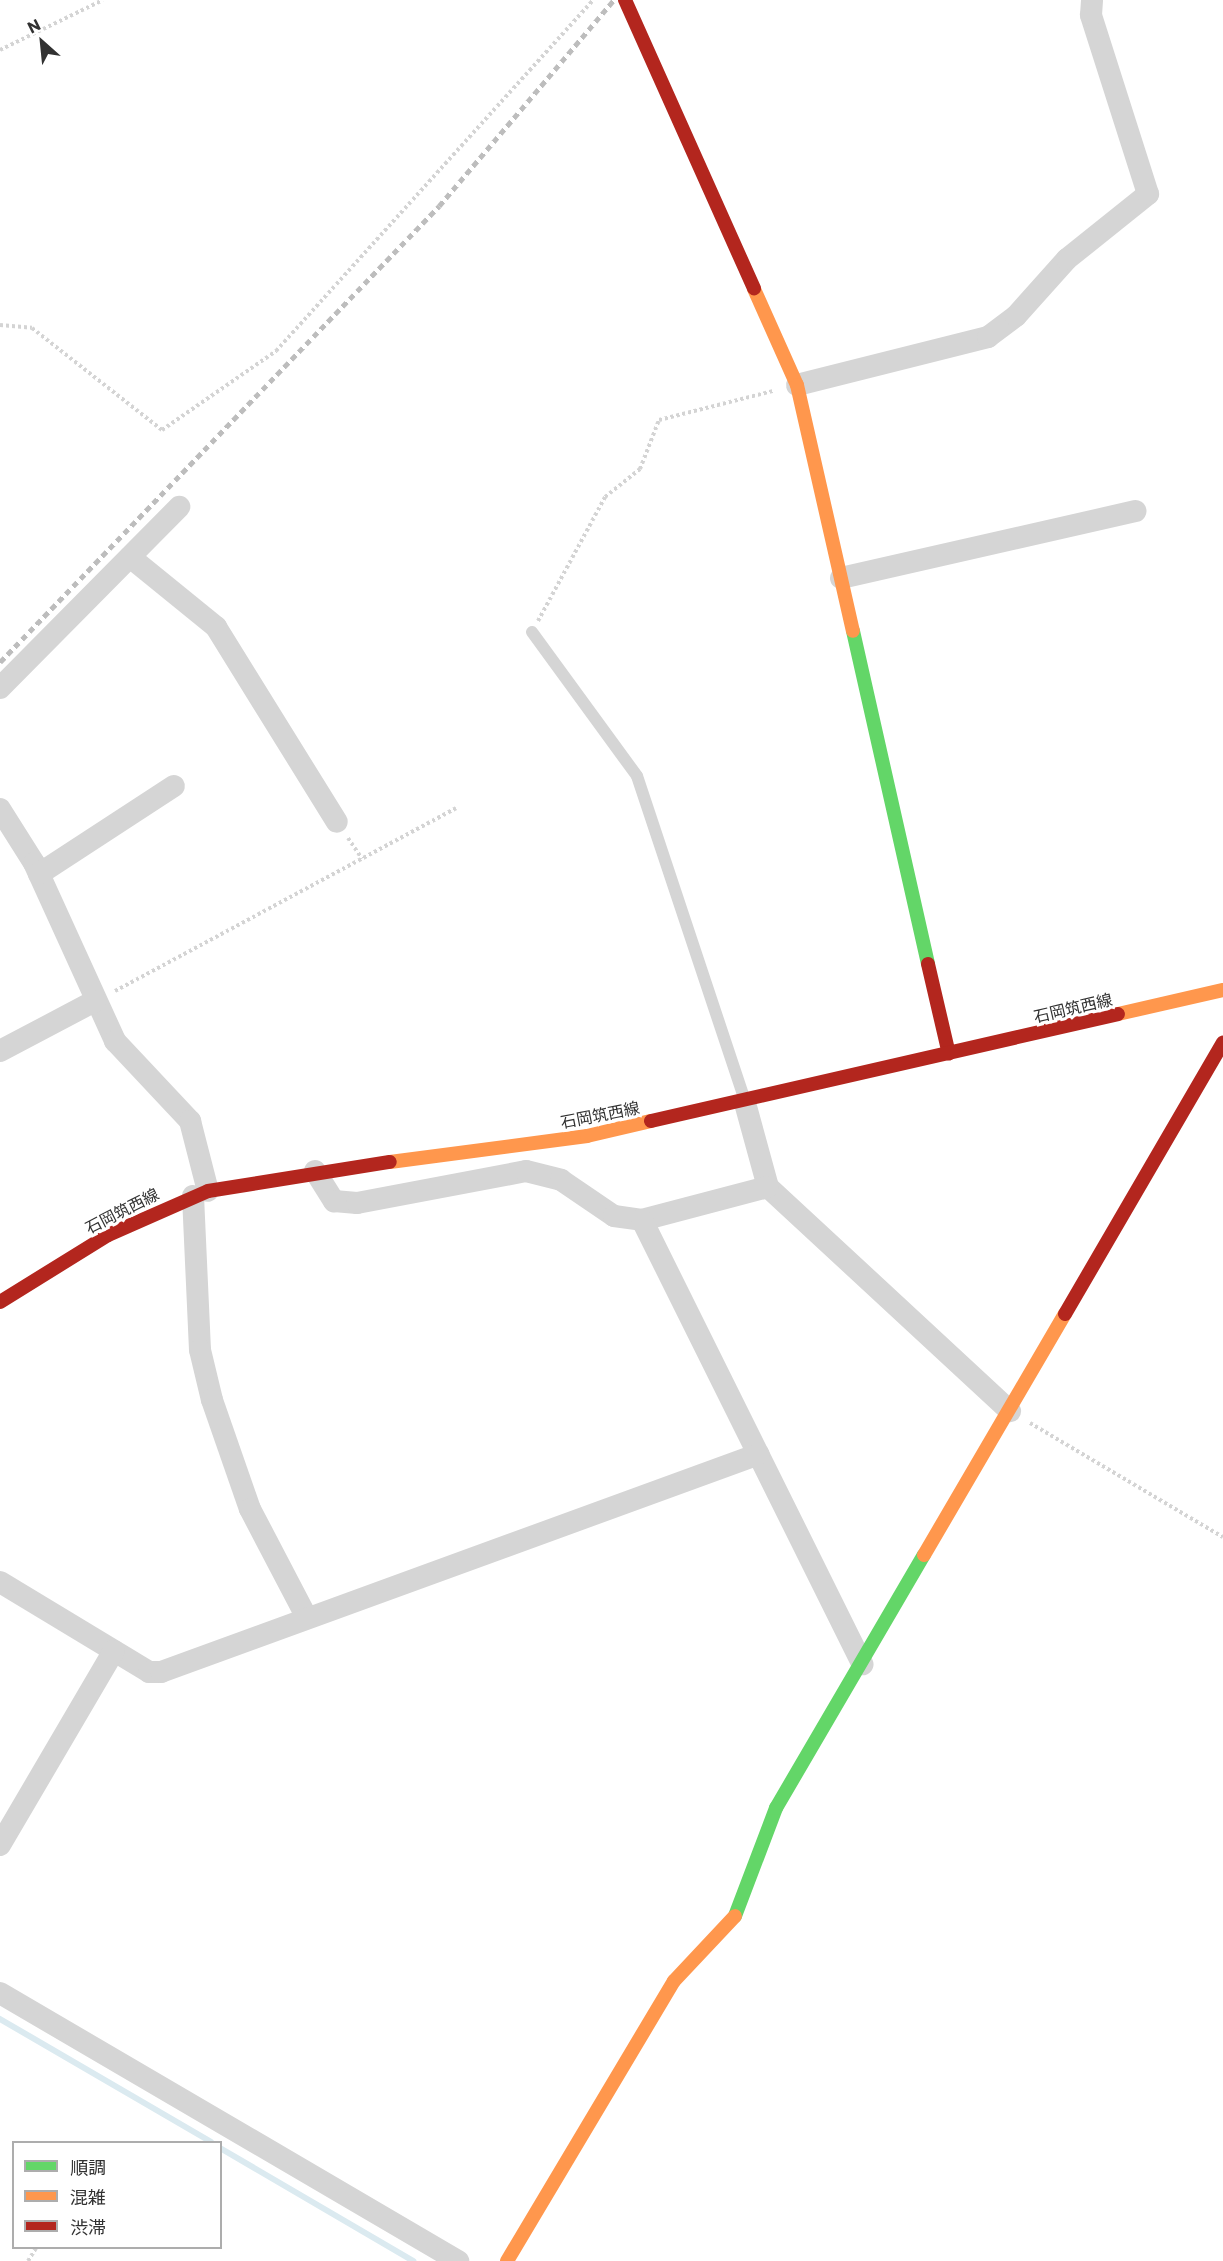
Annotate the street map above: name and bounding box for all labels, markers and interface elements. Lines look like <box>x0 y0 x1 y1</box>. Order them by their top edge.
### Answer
north arrow <box>12 12 72 72</box>
text: N <box>24 14 43 37</box>
street label: 石岡筑西線 <box>1032 990 1114 1026</box>
street label: 石岡筑西線 <box>559 1098 641 1132</box>
street label: 石岡筑西線 <box>82 1184 162 1238</box>
legend <box>12 2141 222 2249</box>
text: 順調 <box>70 2156 106 2178</box>
text: 混雑 <box>70 2186 106 2208</box>
text: 渋滞 <box>70 2216 106 2238</box>

